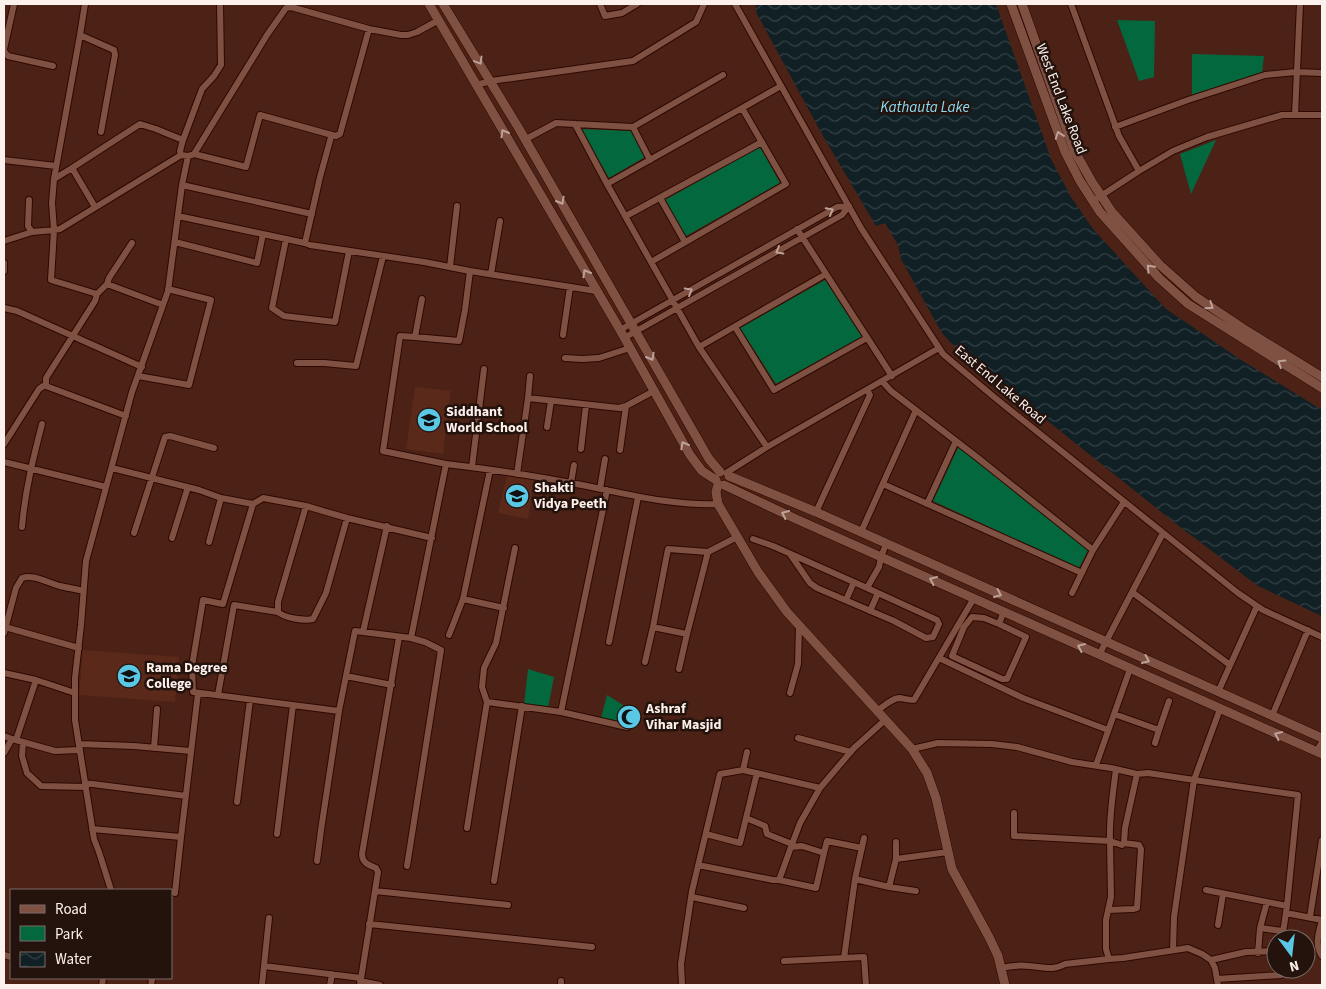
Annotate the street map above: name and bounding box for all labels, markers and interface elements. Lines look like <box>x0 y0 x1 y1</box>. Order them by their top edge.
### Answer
street label: West End Lake Road <box>1031 41 1091 157</box>
one-way arrow <box>472 55 482 64</box>
water label: Kathauta Lake <box>880 97 970 118</box>
one-way arrow <box>501 129 511 138</box>
one-way arrow <box>1055 131 1065 140</box>
one-way arrow <box>555 196 565 205</box>
one-way arrow <box>825 207 834 217</box>
one-way arrow <box>775 245 784 255</box>
one-way arrow <box>1147 264 1156 273</box>
one-way arrow <box>582 270 592 279</box>
one-way arrow <box>684 287 693 297</box>
one-way arrow <box>1204 300 1213 309</box>
street label: East End Lake Road <box>950 341 1050 429</box>
one-way arrow <box>644 352 654 361</box>
one-way arrow <box>1277 359 1286 369</box>
place label: Siddhant World School <box>446 402 527 438</box>
school or university icon: Siddhant World School <box>416 407 442 433</box>
one-way arrow <box>680 441 690 450</box>
place label: Shakti Vidya Peeth <box>533 478 607 514</box>
school or university icon: Shakti Vidya Peeth <box>504 483 530 509</box>
one-way arrow <box>781 509 790 520</box>
one-way arrow <box>929 576 938 586</box>
one-way arrow <box>993 587 1002 598</box>
one-way arrow <box>1077 642 1086 653</box>
one-way arrow <box>1141 654 1150 665</box>
place label: Rama Degree College <box>146 658 227 694</box>
school or university icon: Rama Degree College <box>116 663 142 689</box>
place label: Ashraf Vihar Masjid <box>645 699 721 735</box>
mosque icon: Ashraf Vihar Masjid <box>616 704 642 730</box>
one-way arrow <box>1274 730 1283 741</box>
legend <box>10 889 172 979</box>
text: Road <box>55 899 87 920</box>
text: Park <box>55 924 84 945</box>
north arrow <box>1266 929 1316 979</box>
text: Water <box>55 949 92 970</box>
text: N <box>1287 955 1301 976</box>

